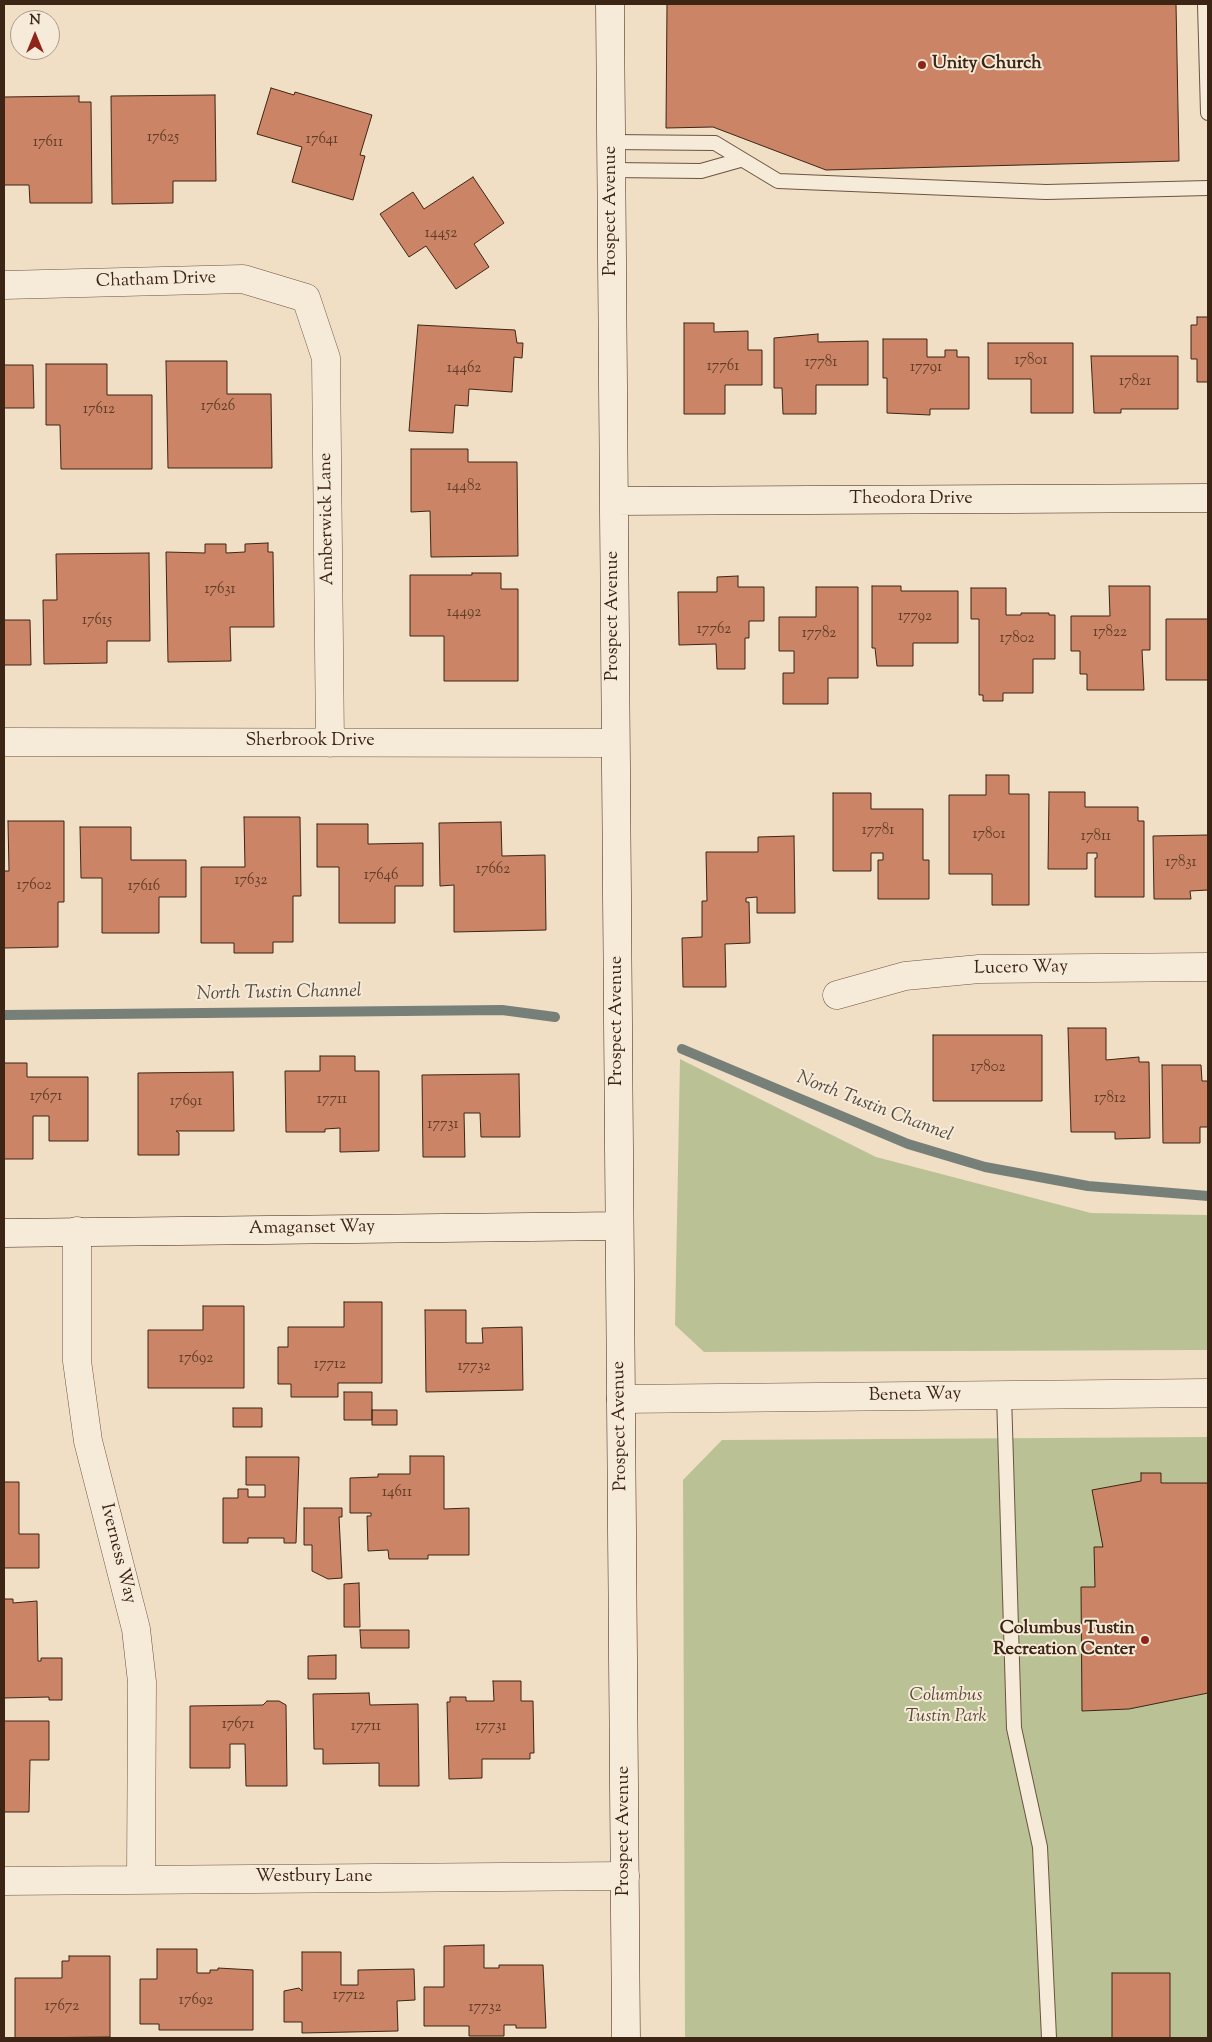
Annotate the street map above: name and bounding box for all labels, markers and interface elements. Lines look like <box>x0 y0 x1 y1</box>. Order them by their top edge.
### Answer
north arrow <box>10 10 60 60</box>
text: N <box>29 11 41 31</box>
place label: Unity Church <box>932 54 1042 76</box>
marker: Unity Church <box>916 59 928 71</box>
house number: 17625 <box>147 129 179 147</box>
house number: 17641 <box>306 131 338 149</box>
house number: 17611 <box>33 134 63 152</box>
street label: Prospect Avenue <box>601 146 623 276</box>
house number: 14452 <box>425 225 457 243</box>
street label: Chatham Drive <box>96 268 216 294</box>
house number: 17801 <box>1015 352 1047 370</box>
house number: 17781 <box>805 354 837 372</box>
house number: 17761 <box>707 358 739 376</box>
house number: 17791 <box>910 359 942 377</box>
house number: 14462 <box>447 360 481 378</box>
house number: 17821 <box>1119 373 1151 391</box>
house number: 17626 <box>201 398 235 416</box>
house number: 17612 <box>83 401 115 419</box>
street label: Amberwick Lane <box>316 453 340 585</box>
house number: 14482 <box>447 478 481 496</box>
street label: Theodora Drive <box>849 489 973 511</box>
street label: Prospect Avenue <box>603 551 625 681</box>
house number: 17631 <box>204 581 236 599</box>
house number: 14492 <box>447 604 481 622</box>
house number: 17792 <box>898 608 932 626</box>
house number: 17615 <box>82 612 112 630</box>
house number: 17762 <box>697 621 731 639</box>
house number: 17822 <box>1093 624 1127 642</box>
house number: 17782 <box>802 625 836 643</box>
house number: 17802 <box>1000 630 1034 648</box>
street label: Sherbrook Drive <box>245 731 375 753</box>
house number: 17781 <box>862 822 894 840</box>
house number: 17801 <box>973 826 1005 844</box>
house number: 17811 <box>1081 828 1111 846</box>
house number: 17831 <box>1165 854 1197 872</box>
house number: 17662 <box>476 861 510 879</box>
house number: 17646 <box>364 867 398 885</box>
house number: 17632 <box>234 872 268 890</box>
house number: 17602 <box>17 877 51 895</box>
house number: 17616 <box>128 878 160 896</box>
street label: Prospect Avenue <box>607 956 629 1086</box>
street label: Lucero Way <box>974 957 1068 981</box>
water label: North Tustin Channel <box>196 981 362 1007</box>
house number: 17802 <box>971 1059 1005 1077</box>
water label: North Tustin Channel <box>793 1068 955 1148</box>
house number: 17671 <box>30 1088 62 1106</box>
house number: 17812 <box>1094 1090 1126 1108</box>
house number: 17711 <box>317 1091 347 1109</box>
house number: 17691 <box>170 1093 202 1111</box>
house number: 17731 <box>427 1116 459 1134</box>
street label: Amaganset Way <box>249 1217 375 1241</box>
house number: 17692 <box>179 1350 213 1368</box>
house number: 17712 <box>314 1356 346 1374</box>
house number: 17732 <box>457 1358 491 1376</box>
street label: Prospect Avenue <box>609 1361 633 1491</box>
street label: Beneta Way <box>868 1384 962 1408</box>
house number: 14611 <box>382 1484 412 1502</box>
street label: Iverness Way <box>94 1502 140 1606</box>
place label: Columbus Tustin Recreation Center <box>993 1619 1135 1662</box>
marker: Columbus Tustin Recreation Center <box>1139 1634 1151 1646</box>
park label: Columbus Tustin Park <box>905 1686 987 1728</box>
house number: 17671 <box>222 1716 254 1734</box>
house number: 17711 <box>351 1718 381 1736</box>
house number: 17731 <box>475 1718 507 1736</box>
street label: Prospect Avenue <box>614 1766 636 1896</box>
street label: Westbury Lane <box>255 1867 373 1889</box>
house number: 17712 <box>333 1987 365 2005</box>
house number: 17692 <box>179 1992 213 2010</box>
house number: 17672 <box>45 1998 79 2016</box>
house number: 17732 <box>468 1999 502 2017</box>

